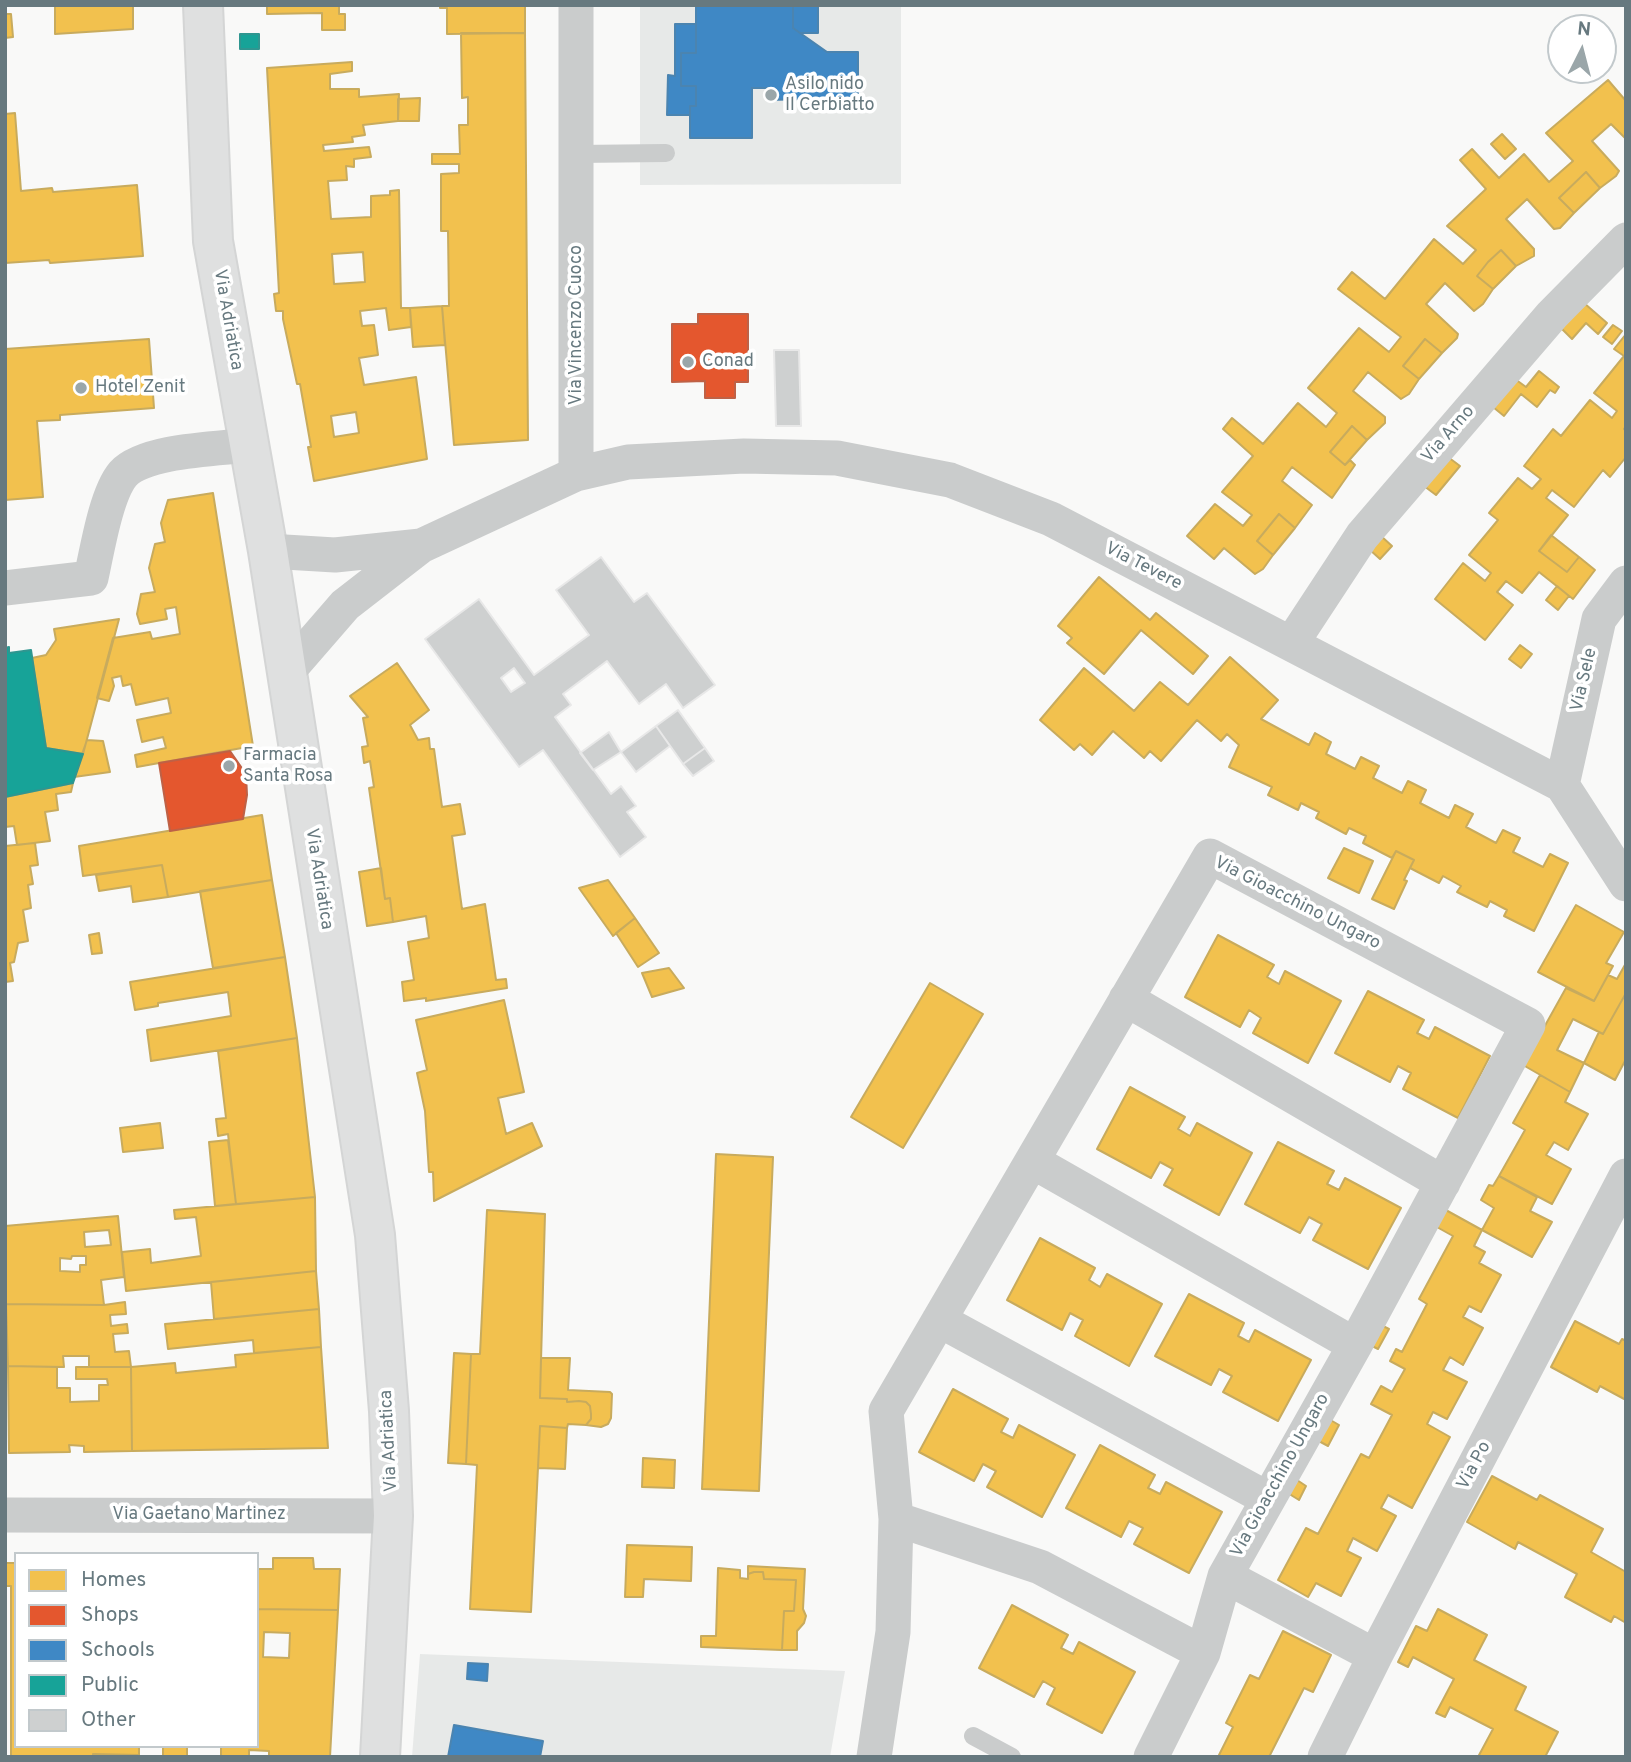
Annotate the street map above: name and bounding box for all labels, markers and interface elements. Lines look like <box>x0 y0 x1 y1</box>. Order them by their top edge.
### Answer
north arrow <box>1547 14 1617 84</box>
text: N <box>1576 17 1592 43</box>
place label: Asilo nido Il Cerbiatto <box>785 74 875 116</box>
marker: Asilo nido Il Cerbiatto <box>763 87 779 103</box>
street label: Via Vincenzo Cuoco <box>566 245 588 405</box>
street label: Via Adriatica <box>207 268 247 372</box>
place label: Conad <box>702 351 754 373</box>
marker: Conad <box>680 354 696 370</box>
place label: Hotel Zenit <box>95 377 185 399</box>
marker: Hotel Zenit <box>73 380 89 396</box>
street label: Via Arno <box>1418 402 1480 468</box>
street label: Via Tevere <box>1101 538 1185 596</box>
street label: Via Sele <box>1567 646 1603 714</box>
place label: Farmacia Santa Rosa <box>243 745 333 788</box>
marker: Farmacia Santa Rosa <box>221 758 237 774</box>
street label: Via Adriatica <box>299 827 337 931</box>
street label: Via Gioacchino Ungaro <box>1210 853 1384 955</box>
street label: Via Adriatica <box>377 1389 403 1493</box>
street label: Via Gioacchino Ungaro <box>1227 1390 1335 1562</box>
street label: Via Po <box>1453 1438 1497 1494</box>
street label: Via Gaetano Martinez <box>112 1504 286 1526</box>
legend <box>14 1552 259 1748</box>
text: Homes <box>81 1567 146 1594</box>
text: Shops <box>81 1602 139 1629</box>
text: Schools <box>81 1637 155 1664</box>
text: Public <box>81 1672 139 1699</box>
text: Other <box>81 1707 136 1734</box>

